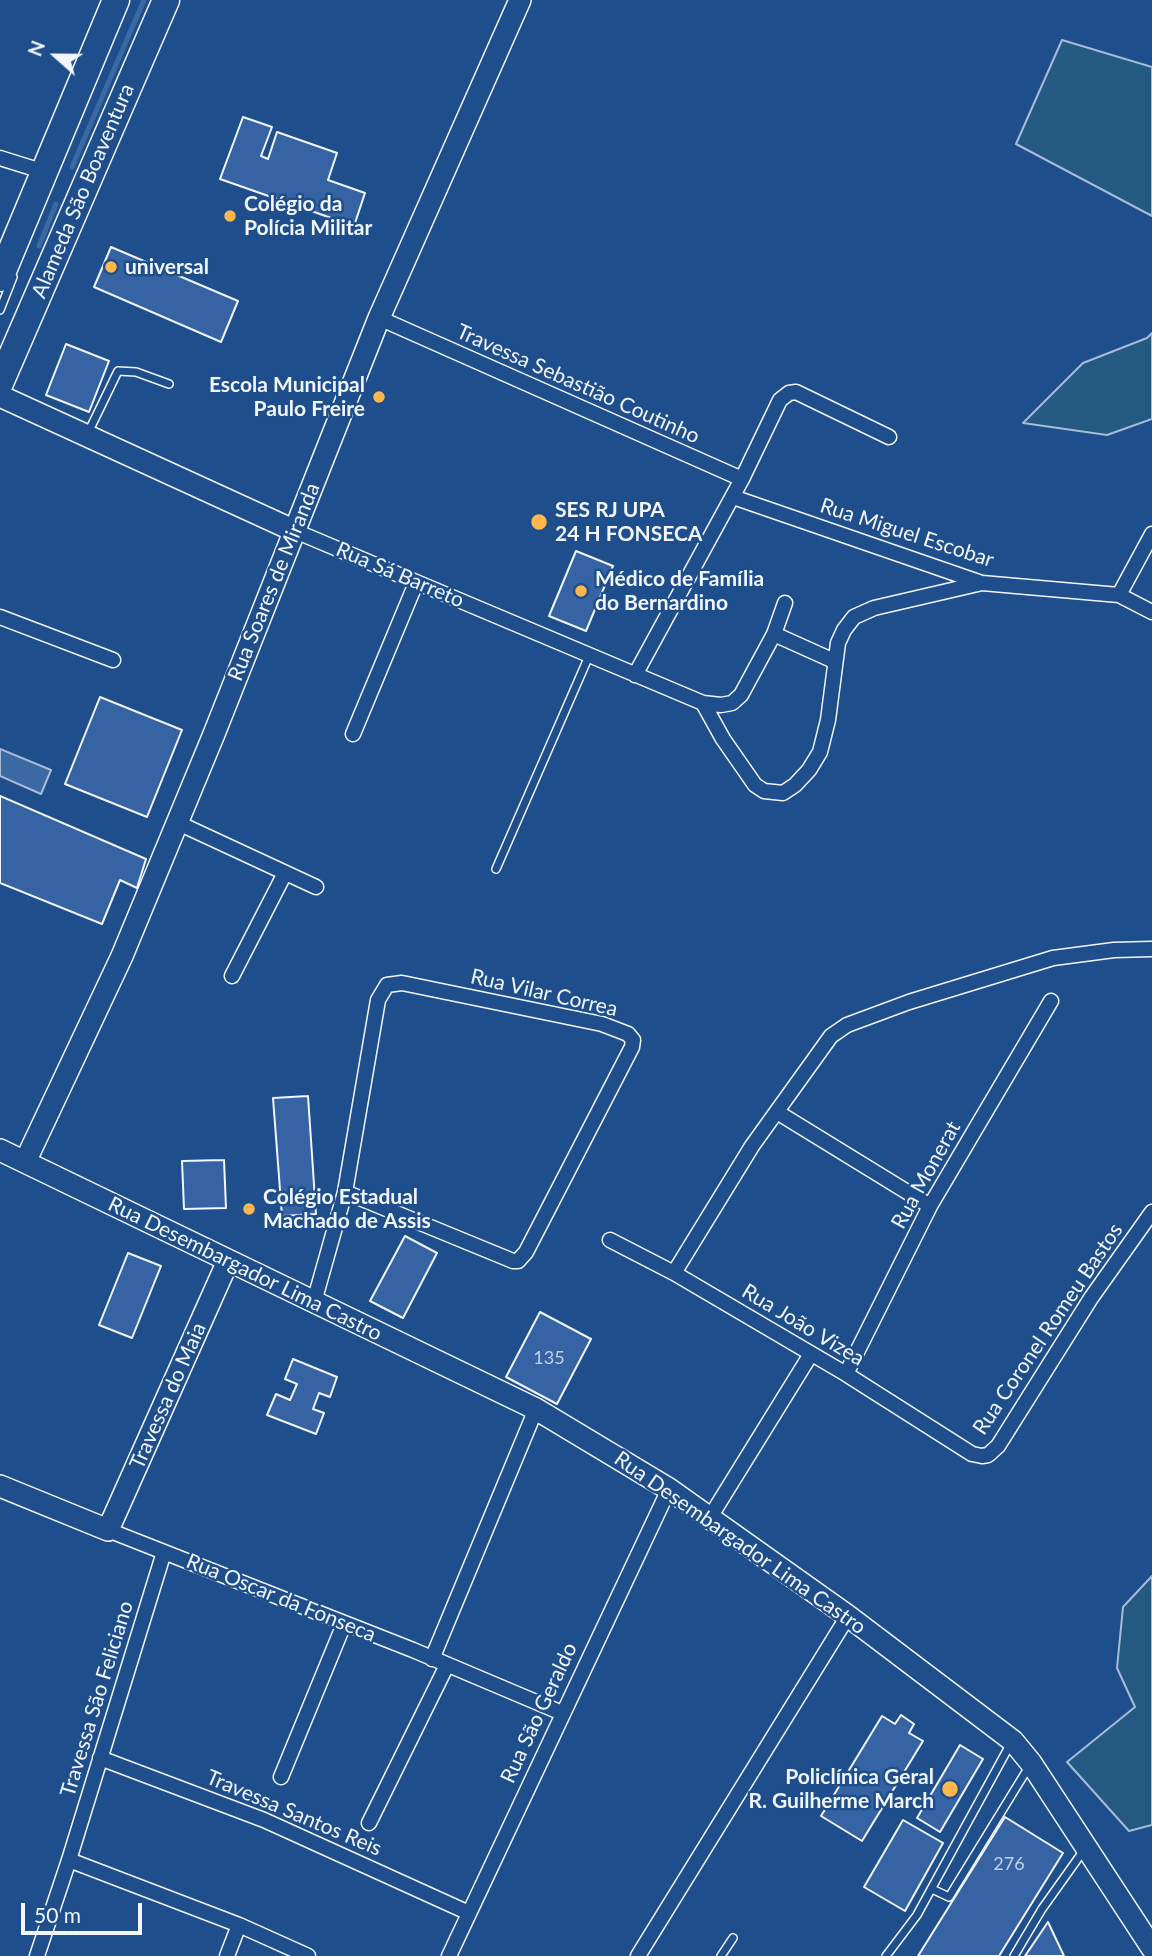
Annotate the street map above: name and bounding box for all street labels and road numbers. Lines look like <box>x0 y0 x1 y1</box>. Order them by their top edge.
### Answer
street label: Alameda São Boaventura <box>26 80 140 302</box>
street label: Travessa Sebastião Coutinho <box>453 319 703 449</box>
street label: Rua Soares de Miranda <box>223 479 325 685</box>
street label: Rua Miguel Escobar <box>817 493 997 573</box>
street label: Rua Sá Barreto <box>332 537 468 613</box>
street label: Rua Vilar Correa <box>468 964 620 1022</box>
street label: Rua Monerat <box>886 1117 966 1233</box>
street label: Rua Desembargador Lima Castro <box>104 1192 386 1346</box>
street label: Rua Coronel Romeu Bastos <box>968 1219 1128 1439</box>
street label: Rua João Vizea <box>737 1279 869 1371</box>
street label: Travessa do Maia <box>124 1319 212 1473</box>
street label: Rua Desembargador Lima Castro <box>609 1446 871 1640</box>
street label: Rua Oscar da Fonseca <box>183 1548 379 1648</box>
street label: Travessa São Feliciano <box>55 1598 139 1800</box>
street label: Rua São Geraldo <box>495 1639 583 1787</box>
street label: Travessa Santos Reis <box>202 1765 386 1861</box>

